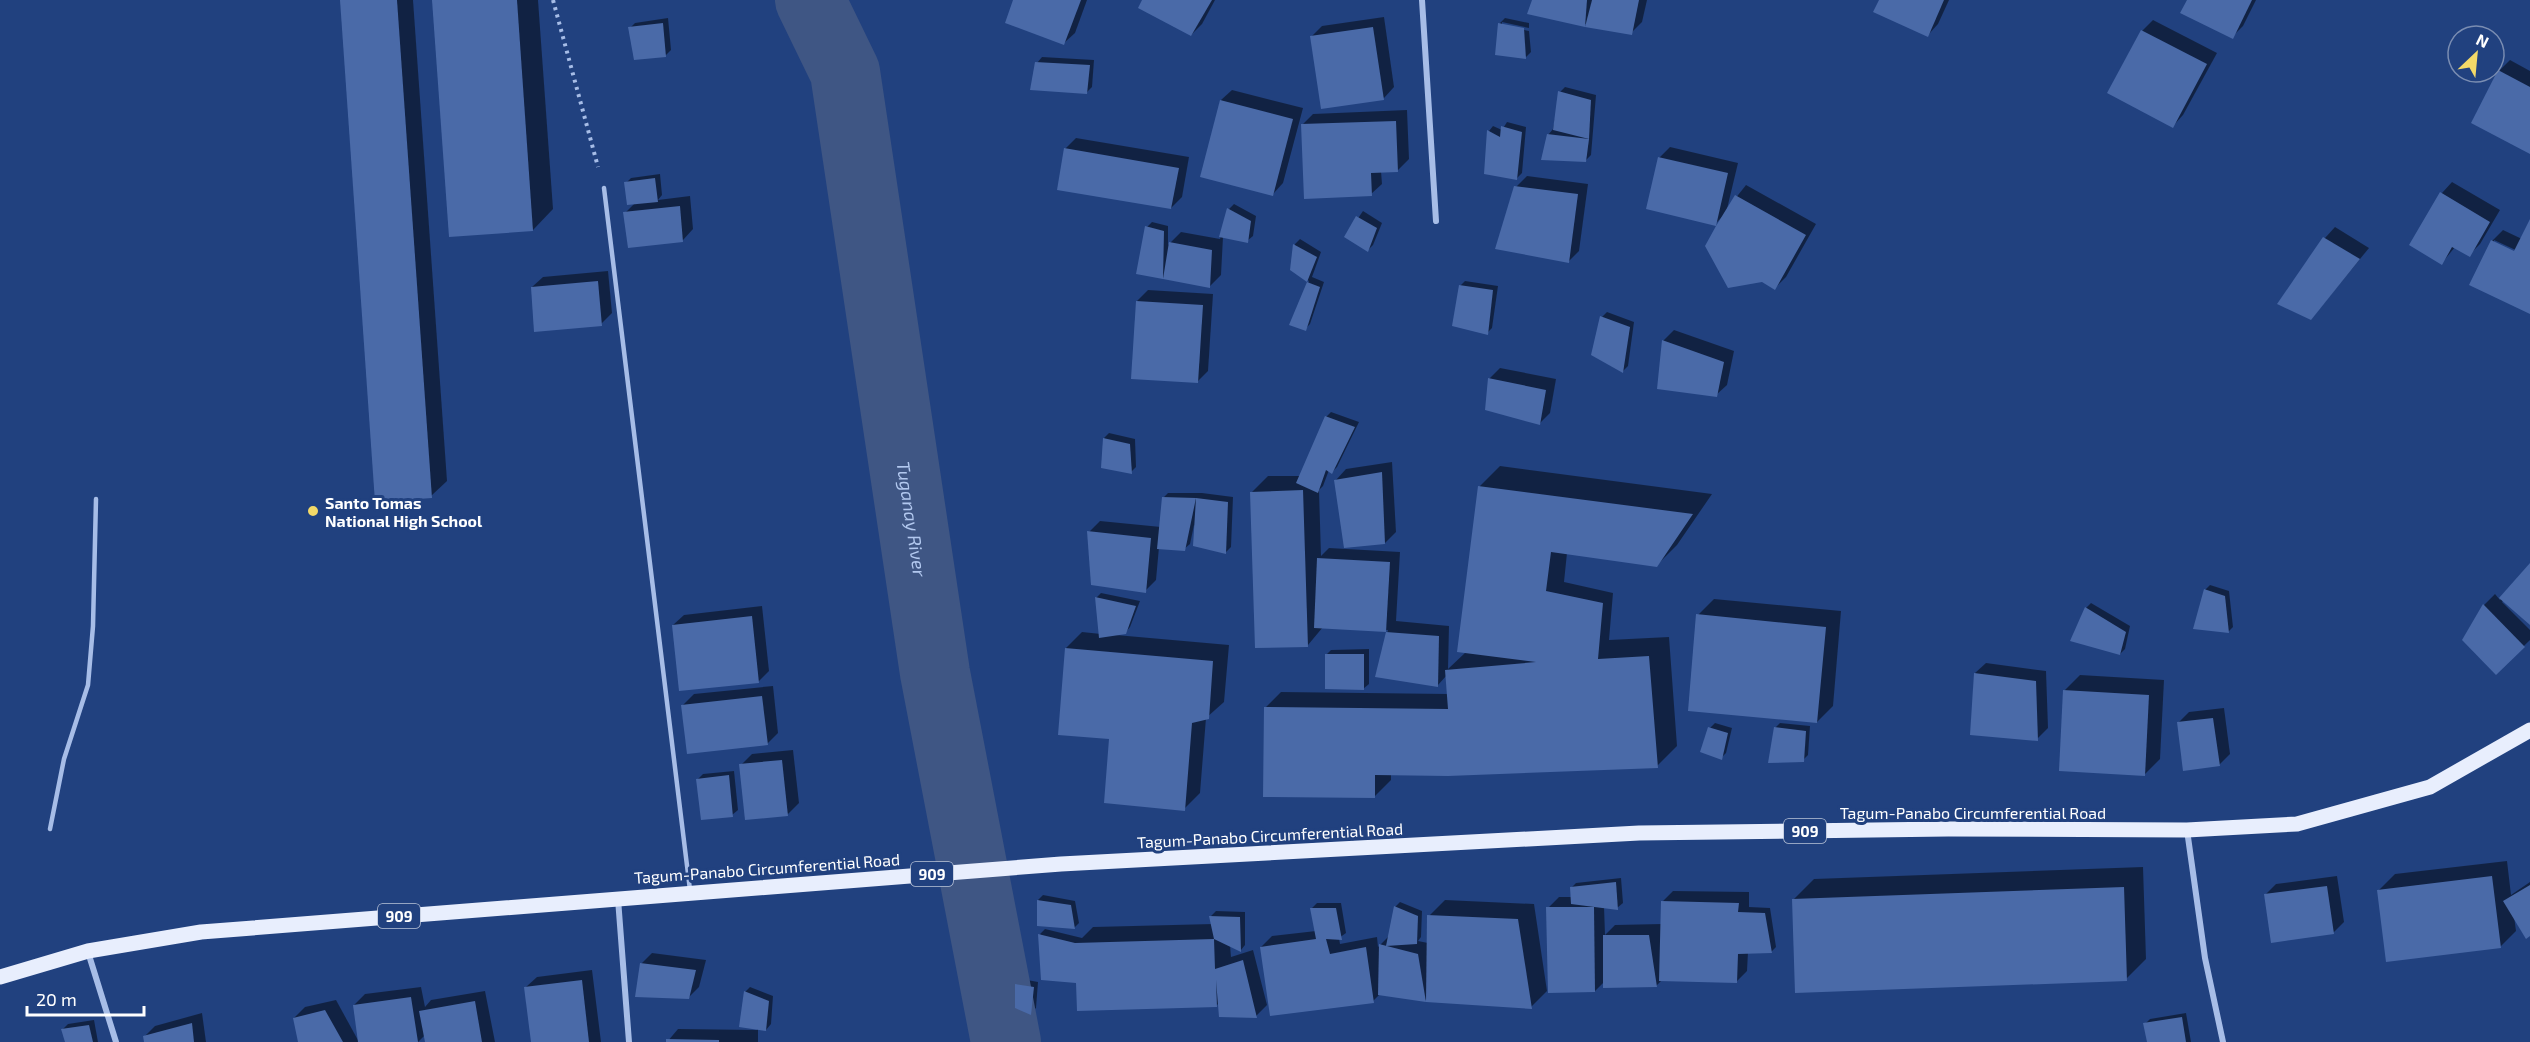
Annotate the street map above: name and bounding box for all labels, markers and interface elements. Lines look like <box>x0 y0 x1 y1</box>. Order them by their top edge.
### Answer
north arrow <box>2446 24 2506 84</box>
text: N <box>2473 29 2492 51</box>
water label: Tuganay River <box>892 460 932 579</box>
place label: Santo Tomas National High School <box>325 493 483 530</box>
marker: Santo Tomas National High School <box>306 504 320 518</box>
street label: Tagum-Panabo Circumferential Road <box>1840 803 2106 822</box>
street label: Tagum-Panabo Circumferential Road <box>1137 819 1403 851</box>
road number: 909 <box>1784 819 1826 843</box>
street label: Tagum-Panabo Circumferential Road <box>633 849 901 887</box>
road number: 909 <box>911 862 953 886</box>
road number: 909 <box>378 904 420 928</box>
scale bar <box>27 979 144 1017</box>
text: 20 m <box>36 988 77 1010</box>

